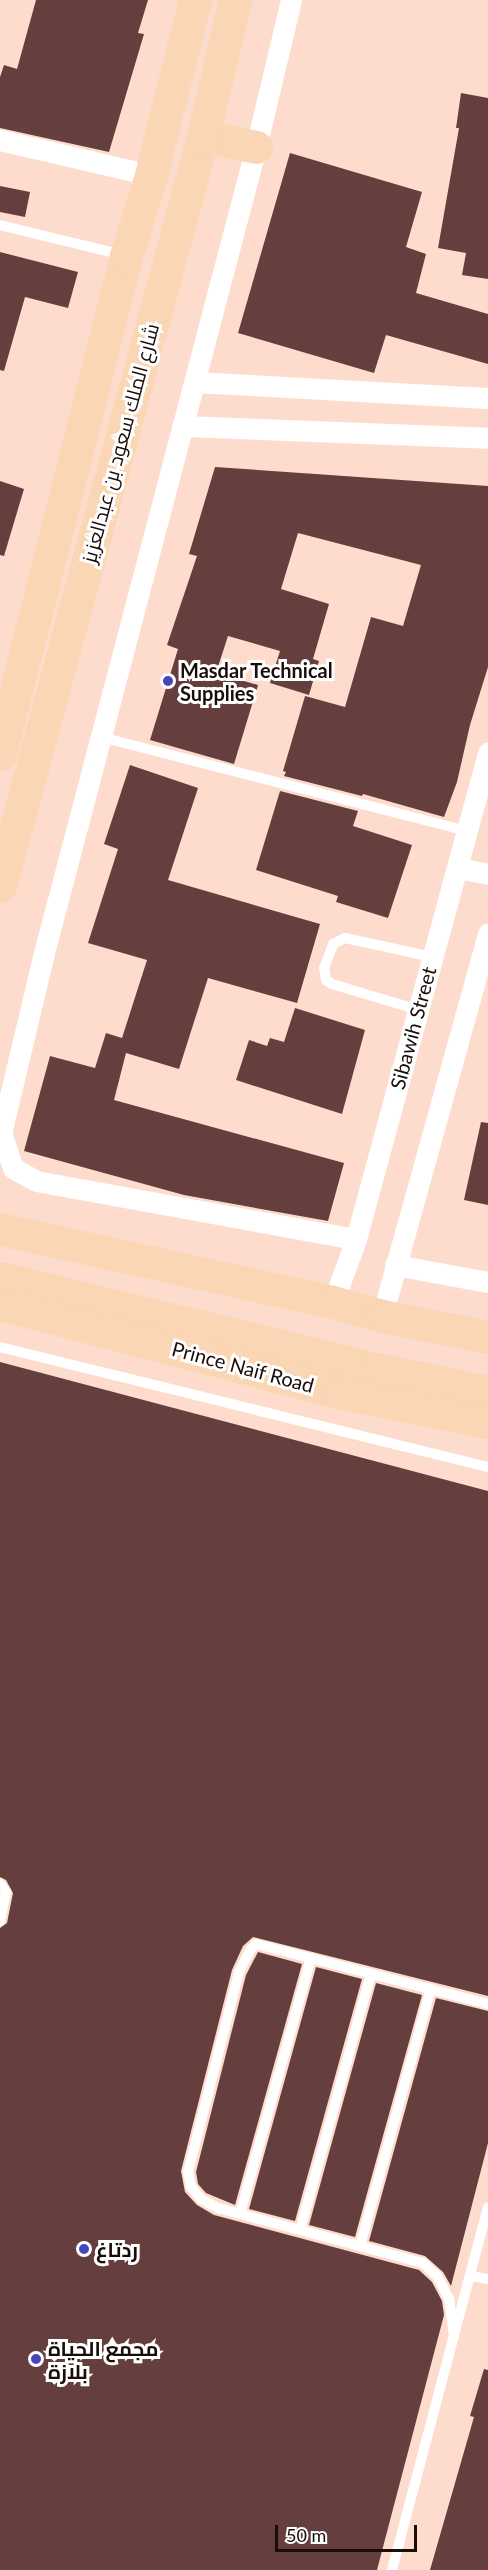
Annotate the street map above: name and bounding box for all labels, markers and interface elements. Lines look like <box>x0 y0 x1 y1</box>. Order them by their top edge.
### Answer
street label: شارع الملك سعود بن عبدالعزيز <box>76 321 164 565</box>
place label: Masdar Technical Supplies <box>180 658 334 705</box>
marker: Masdar Technical Supplies <box>161 674 175 688</box>
street label: Sibawih Street <box>385 964 441 1092</box>
street label: Prince Naif Road <box>169 1336 317 1398</box>
place label: ردتاغ <box>96 2237 138 2261</box>
marker: ردتاغ <box>77 2242 91 2256</box>
place label: مجمع الحياة بلازة <box>48 2336 158 2383</box>
marker: مجمع الحياة بلازة <box>29 2352 43 2366</box>
scale bar <box>278 2513 420 2551</box>
text: 50 m <box>286 2524 326 2546</box>

